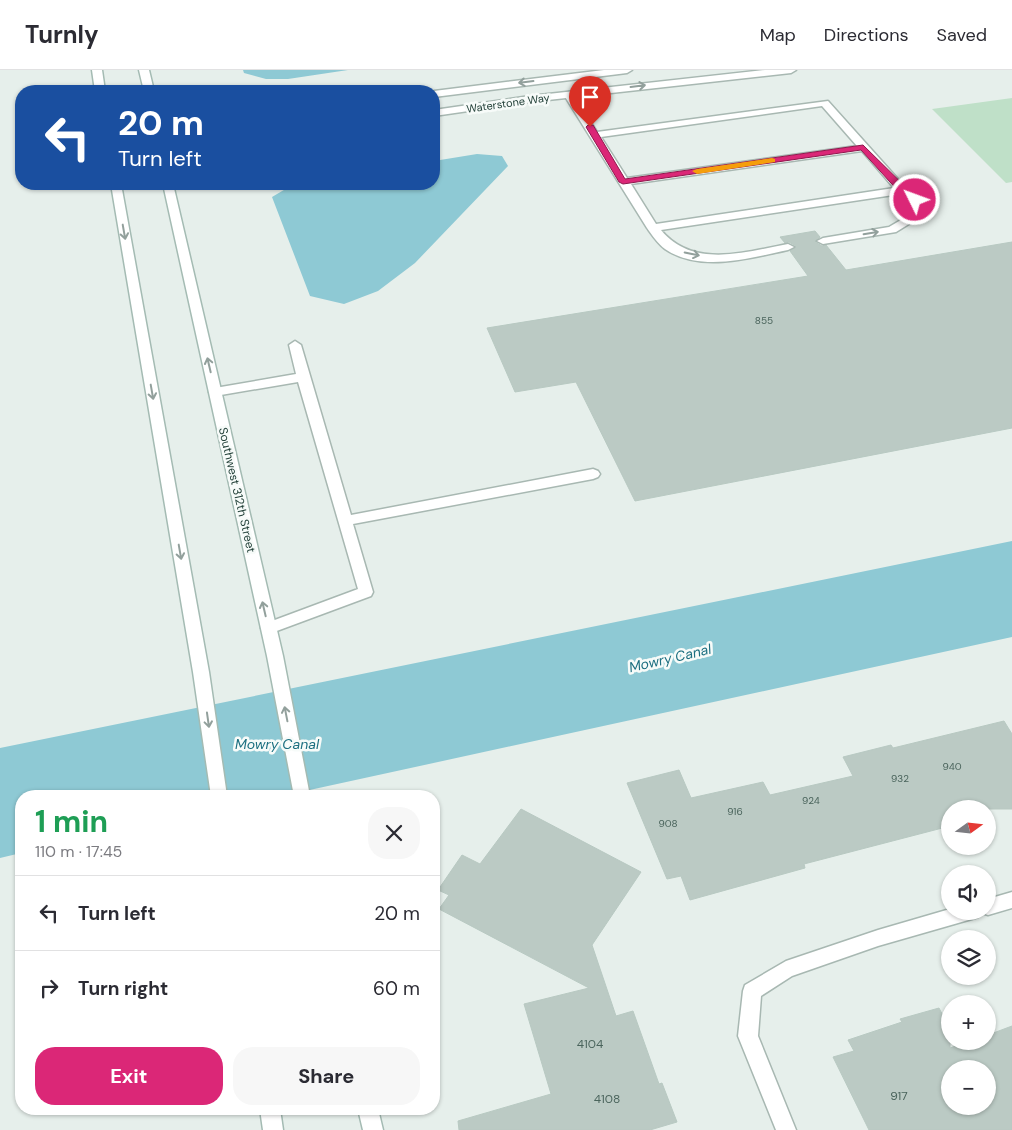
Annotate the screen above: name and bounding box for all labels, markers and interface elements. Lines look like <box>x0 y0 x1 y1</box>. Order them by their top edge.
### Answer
text: Turnly <box>25 19 98 50</box>
text: Map <box>760 23 796 47</box>
text: Directions <box>824 23 909 47</box>
text: Saved <box>937 23 987 47</box>
pin <box>569 76 611 127</box>
one-way arrow <box>519 77 535 87</box>
one-way arrow <box>630 81 646 91</box>
icon: arrive <box>576 83 604 111</box>
street label: Waterstone Way <box>465 90 551 116</box>
text: 20 m <box>118 100 204 146</box>
icon: left <box>35 105 100 170</box>
text: Turn left <box>118 144 202 173</box>
position arrow <box>888 173 940 225</box>
one-way arrow <box>120 223 130 239</box>
one-way arrow <box>863 228 879 238</box>
one-way arrow <box>684 250 700 260</box>
house number: 855 <box>755 314 773 327</box>
one-way arrow <box>204 357 213 373</box>
one-way arrow <box>148 383 158 399</box>
street label: Southwest 312th Street <box>215 426 259 555</box>
one-way arrow <box>176 544 186 560</box>
one-way arrow <box>259 601 268 617</box>
water label: Mowry Canal <box>627 640 714 676</box>
one-way arrow <box>281 706 291 722</box>
one-way arrow <box>203 712 213 728</box>
water label: Mowry Canal <box>235 735 320 753</box>
house number: 940 <box>942 760 962 773</box>
house number: 932 <box>891 772 909 785</box>
house number: 924 <box>802 794 820 807</box>
north arrow <box>941 800 996 855</box>
map controls <box>941 800 996 1115</box>
text: 1 min <box>35 802 108 841</box>
house number: 916 <box>727 805 743 818</box>
button: close <box>368 807 420 859</box>
house number: 908 <box>658 817 678 830</box>
text: 110 m · 17:45 <box>35 841 122 862</box>
button: sound <box>941 865 996 920</box>
icon: left <box>35 899 63 927</box>
text: Turn left <box>78 901 156 926</box>
text: 20 m <box>374 901 420 926</box>
button: layers <box>941 930 996 985</box>
icon: right <box>35 974 63 1002</box>
text: Turn right <box>78 976 168 1001</box>
text: 60 m <box>373 976 420 1001</box>
button: + <box>941 995 996 1050</box>
house number: 4104 <box>577 1036 603 1052</box>
button: Exit <box>35 1047 223 1105</box>
button: Share <box>233 1047 420 1105</box>
button: − <box>941 1060 996 1115</box>
house number: 917 <box>890 1088 908 1104</box>
house number: 4108 <box>594 1091 620 1107</box>

